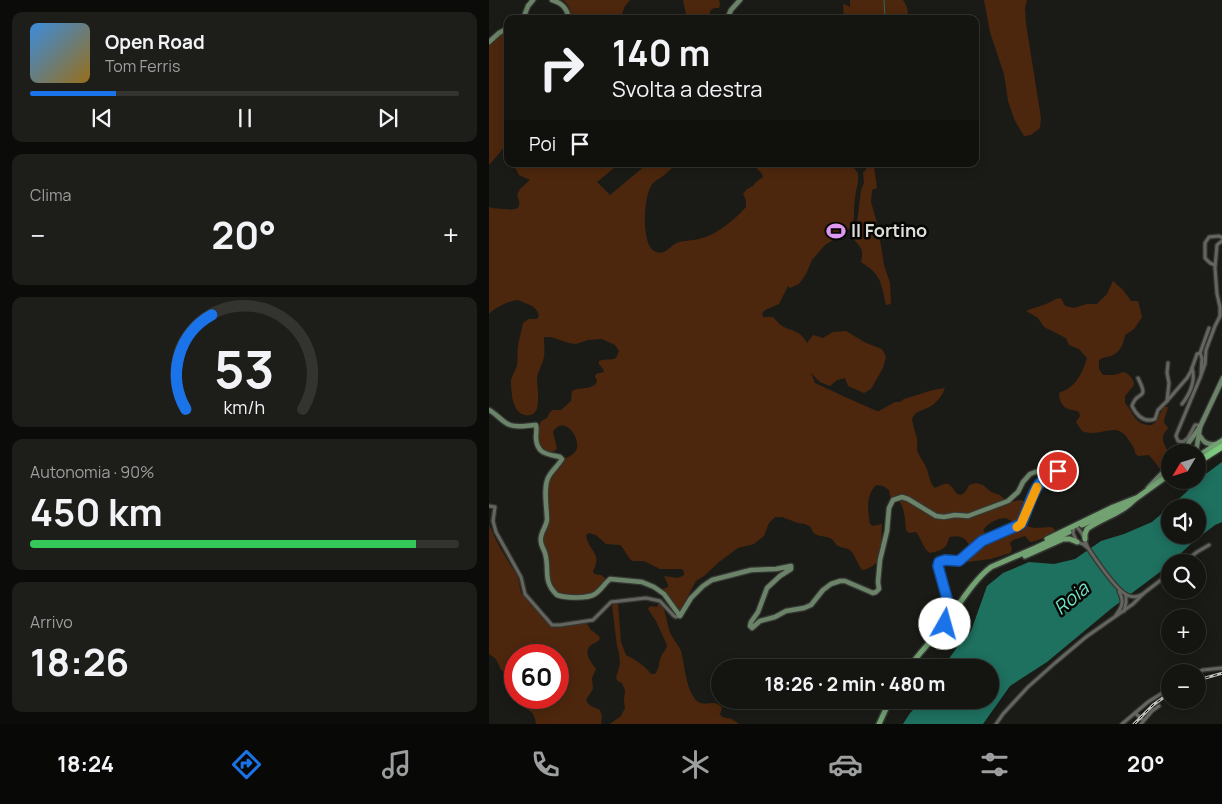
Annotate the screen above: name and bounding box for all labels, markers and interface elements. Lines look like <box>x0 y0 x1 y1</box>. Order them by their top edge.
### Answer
text: Open Road <box>105 29 205 55</box>
text: 140 m <box>612 29 710 77</box>
icon: right <box>529 35 594 100</box>
text: Tom Ferris <box>105 55 180 77</box>
text: Svolta a destra <box>612 74 762 104</box>
icon: previous <box>88 104 116 132</box>
icon: pause <box>231 104 259 132</box>
icon: next <box>374 104 402 132</box>
icon: arrive <box>566 130 594 158</box>
text: Poi <box>529 131 556 157</box>
text: Clima <box>30 184 71 206</box>
text: 20° <box>212 208 276 260</box>
text: − <box>30 216 45 254</box>
text: + <box>443 216 459 254</box>
place label: Il Fortino <box>851 218 927 242</box>
sports icon: Il Fortino <box>825 220 847 242</box>
text: 53 <box>214 333 275 404</box>
text: km/h <box>224 395 265 419</box>
north arrow <box>1161 444 1207 489</box>
map controls <box>1161 444 1206 709</box>
pin <box>1037 450 1079 492</box>
icon: arrive <box>1044 457 1072 485</box>
text: Autonomia · 90% <box>30 461 154 483</box>
text: 450 km <box>30 485 163 537</box>
button: sound <box>1161 499 1206 544</box>
button: search <box>1161 554 1206 599</box>
water label: Roia <box>1048 575 1095 620</box>
position arrow <box>918 597 970 649</box>
button: + <box>1161 609 1206 654</box>
text: Arrivo <box>30 611 73 633</box>
text: 18:26 <box>30 635 129 687</box>
speed limit sign: 60 <box>504 644 569 709</box>
button: − <box>1161 664 1206 709</box>
text: 18:26 · 2 min · 480 m <box>765 671 945 697</box>
icon: directions <box>229 747 264 782</box>
icon: music <box>379 747 414 782</box>
icon: phone <box>528 747 563 782</box>
icon: climate <box>678 747 713 782</box>
icon: car <box>828 747 863 782</box>
icon: filters <box>977 747 1012 782</box>
text: 18:24 <box>57 749 114 779</box>
text: 20° <box>1127 749 1165 779</box>

